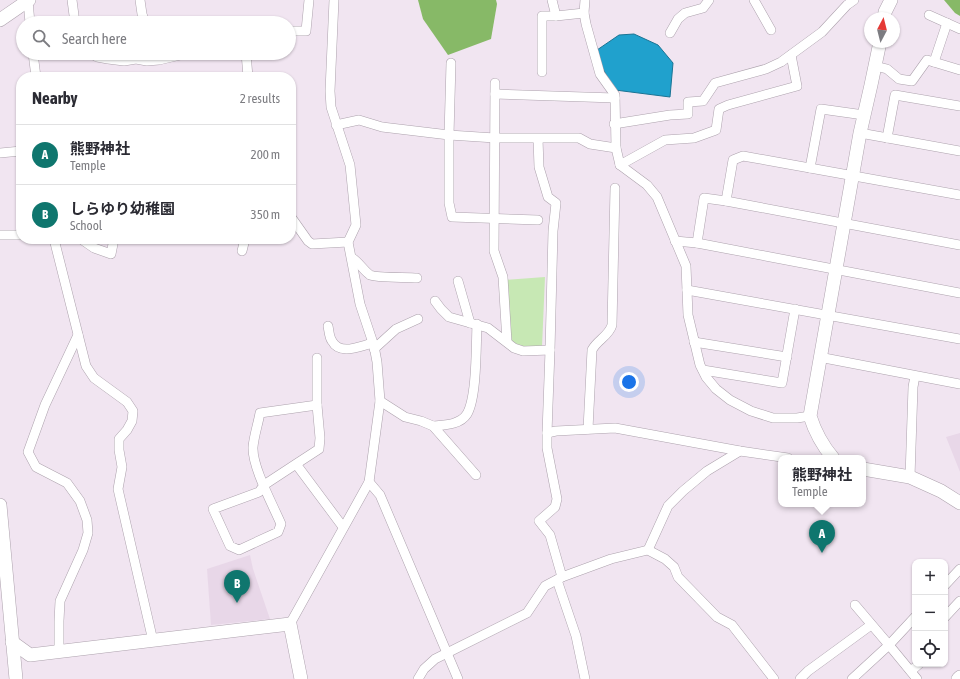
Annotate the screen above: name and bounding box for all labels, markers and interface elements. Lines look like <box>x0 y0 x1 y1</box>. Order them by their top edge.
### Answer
north arrow <box>864 12 900 48</box>
search box <box>16 16 296 60</box>
icon: search <box>30 27 52 49</box>
text: Search here <box>62 30 127 47</box>
text: Nearby <box>32 88 78 108</box>
text: 2 results <box>240 91 280 106</box>
text: 熊野神社 <box>70 140 130 157</box>
text: A <box>42 147 48 162</box>
text: 200 m <box>251 147 280 162</box>
text: Temple <box>70 158 106 173</box>
text: しらゆり幼稚園 <box>70 200 175 217</box>
text: B <box>42 207 48 222</box>
text: 350 m <box>251 207 280 222</box>
text: School <box>70 218 102 233</box>
your location <box>619 372 639 392</box>
popup <box>778 455 866 507</box>
text: 熊野神社 <box>792 466 852 483</box>
text: Temple <box>792 484 828 499</box>
pin: A <box>809 520 835 553</box>
map controls <box>912 559 948 667</box>
button: + <box>912 559 948 595</box>
pin: B <box>224 570 250 603</box>
button: − <box>912 595 948 631</box>
button: locate <box>912 631 948 667</box>

